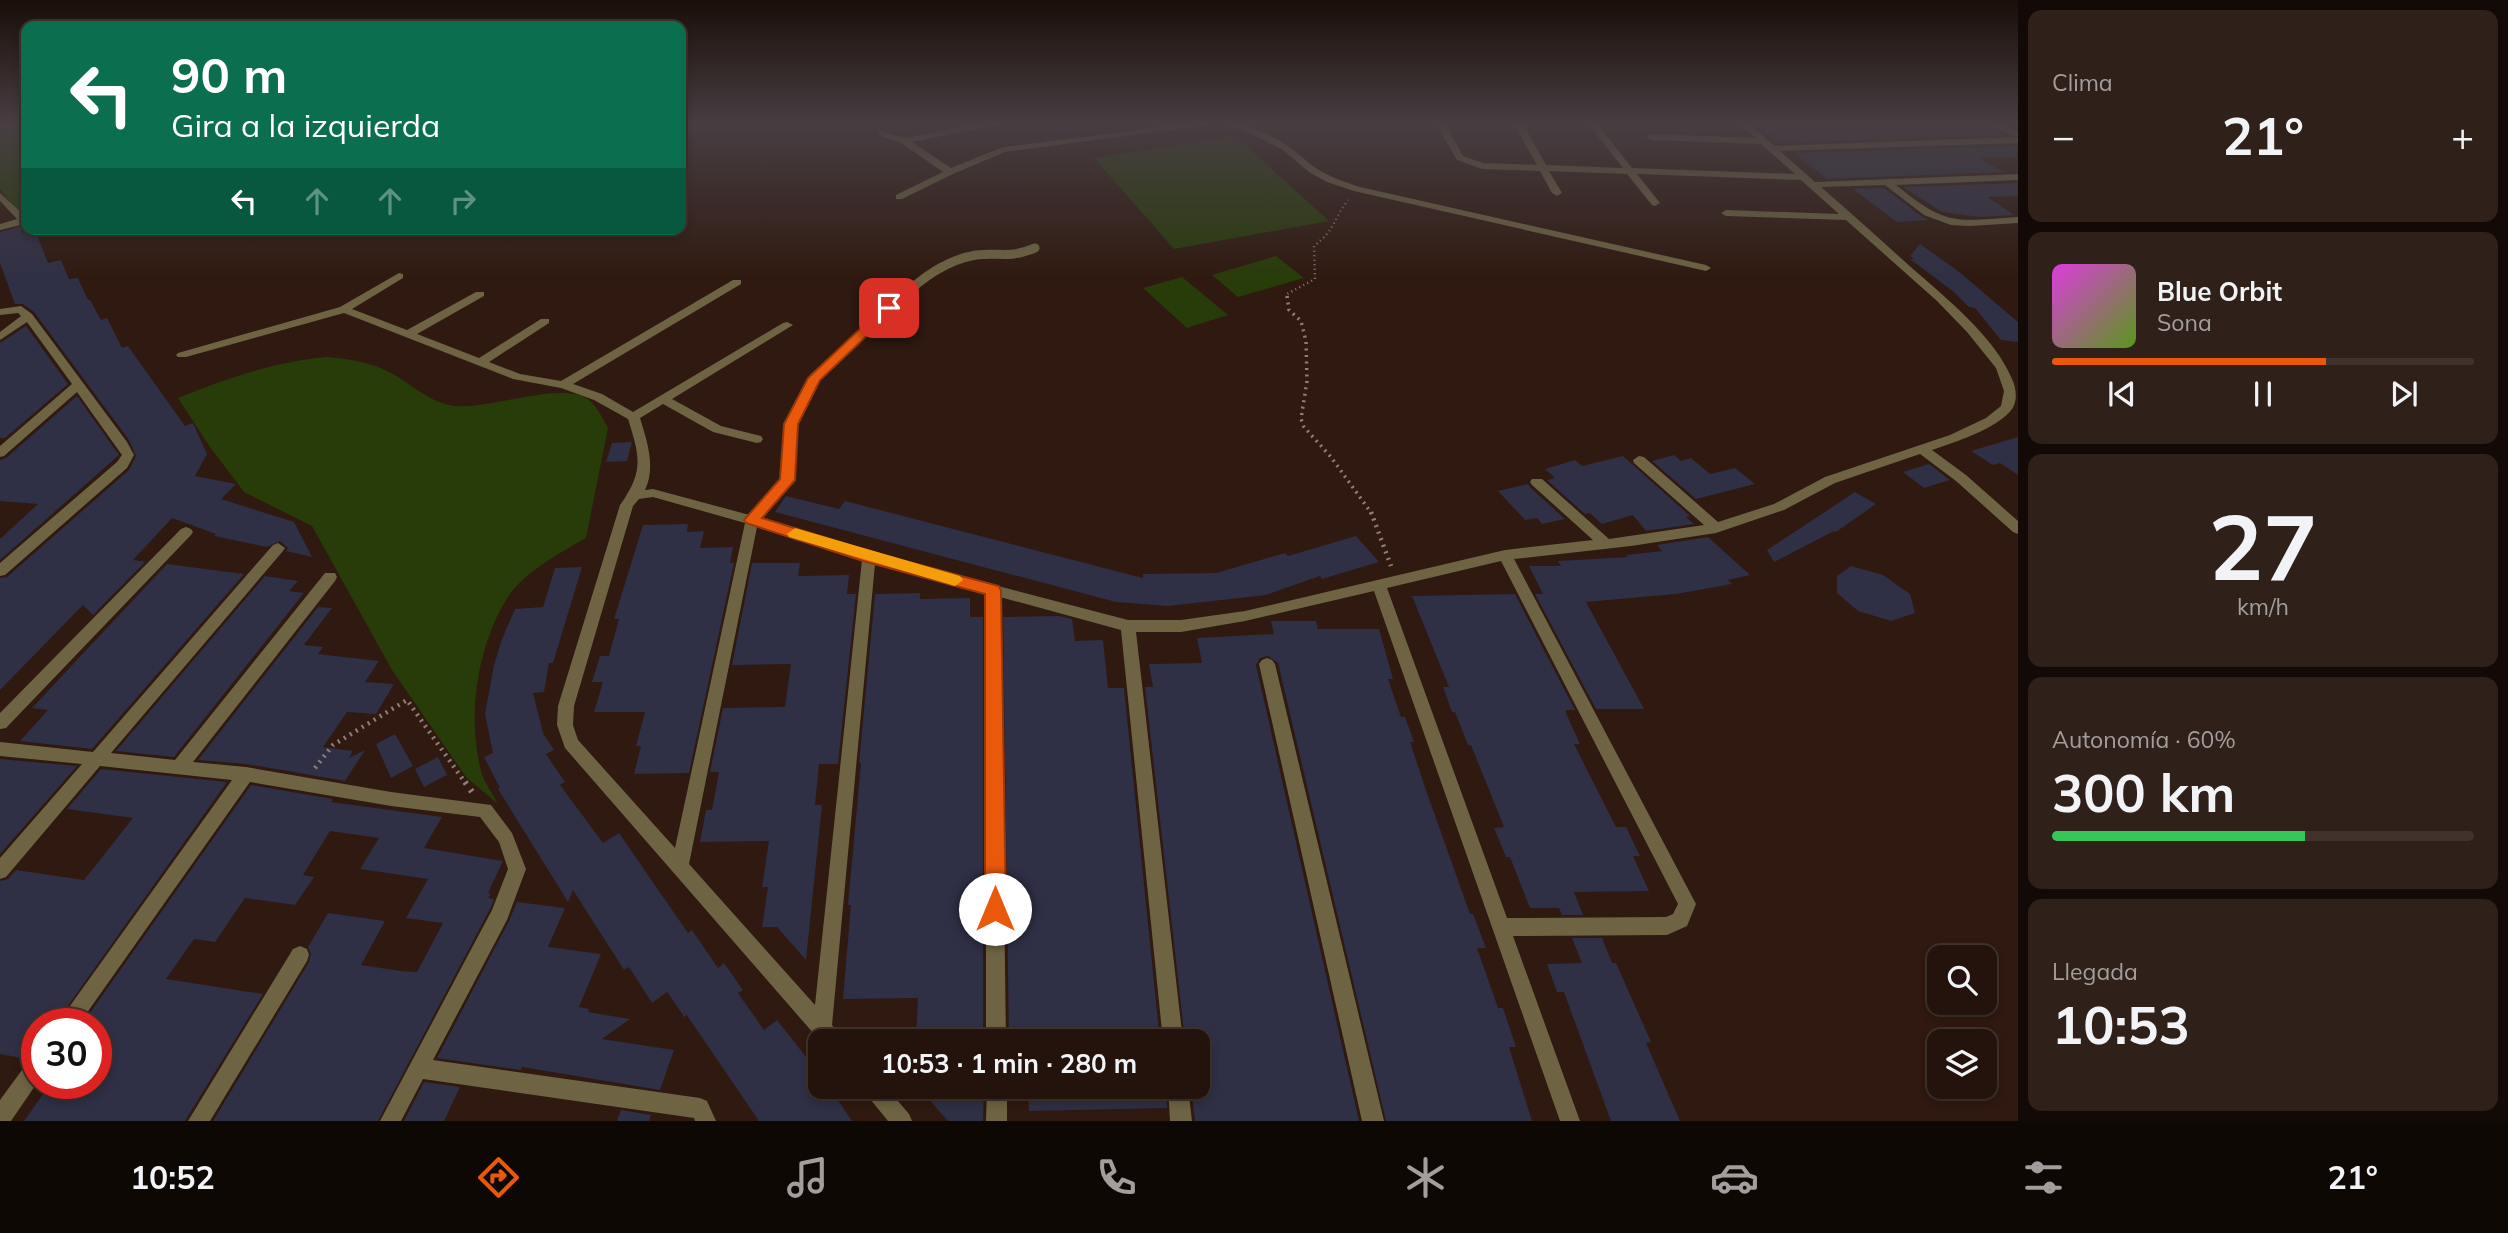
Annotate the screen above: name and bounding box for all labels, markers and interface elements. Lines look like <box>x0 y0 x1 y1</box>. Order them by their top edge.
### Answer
text: 90 m <box>171 44 287 105</box>
icon: left <box>56 49 147 140</box>
text: Clima <box>2052 68 2113 97</box>
text: 21° <box>2222 103 2304 168</box>
text: Gira a la izquierda <box>171 105 440 145</box>
text: − <box>2052 112 2075 160</box>
text: + <box>2451 112 2474 160</box>
icon: left <box>225 182 263 220</box>
icon: ahead <box>298 182 336 220</box>
icon: ahead <box>371 182 409 220</box>
icon: right <box>444 182 482 220</box>
text: Blue Orbit <box>2157 275 2282 308</box>
pin <box>859 278 919 338</box>
icon: arrive <box>870 289 908 327</box>
text: Sona <box>2157 308 2212 337</box>
icon: previous <box>2103 375 2141 413</box>
icon: pause <box>2244 375 2282 413</box>
icon: next <box>2385 375 2423 413</box>
text: 27 <box>2208 489 2318 603</box>
text: km/h <box>2237 592 2289 621</box>
text: Autonomía · 60% <box>2052 725 2236 754</box>
text: 300 km <box>2052 760 2235 825</box>
position arrow <box>958 872 1032 946</box>
map controls <box>1927 945 1997 1099</box>
button: search <box>1927 945 1997 1015</box>
text: Llegada <box>2052 957 2138 986</box>
text: 10:53 <box>2052 992 2190 1057</box>
speed limit sign: 30 <box>21 1008 112 1099</box>
button: layers <box>1927 1029 1997 1099</box>
text: 10:53 · 1 min · 280 m <box>881 1047 1137 1080</box>
icon: directions <box>474 1153 523 1202</box>
icon: music <box>783 1153 832 1202</box>
icon: phone <box>1092 1153 1141 1202</box>
icon: climate <box>1401 1153 1450 1202</box>
icon: car <box>1710 1153 1759 1202</box>
icon: filters <box>2019 1153 2068 1202</box>
text: 10:52 <box>130 1157 215 1197</box>
text: 21° <box>2327 1157 2378 1197</box>

